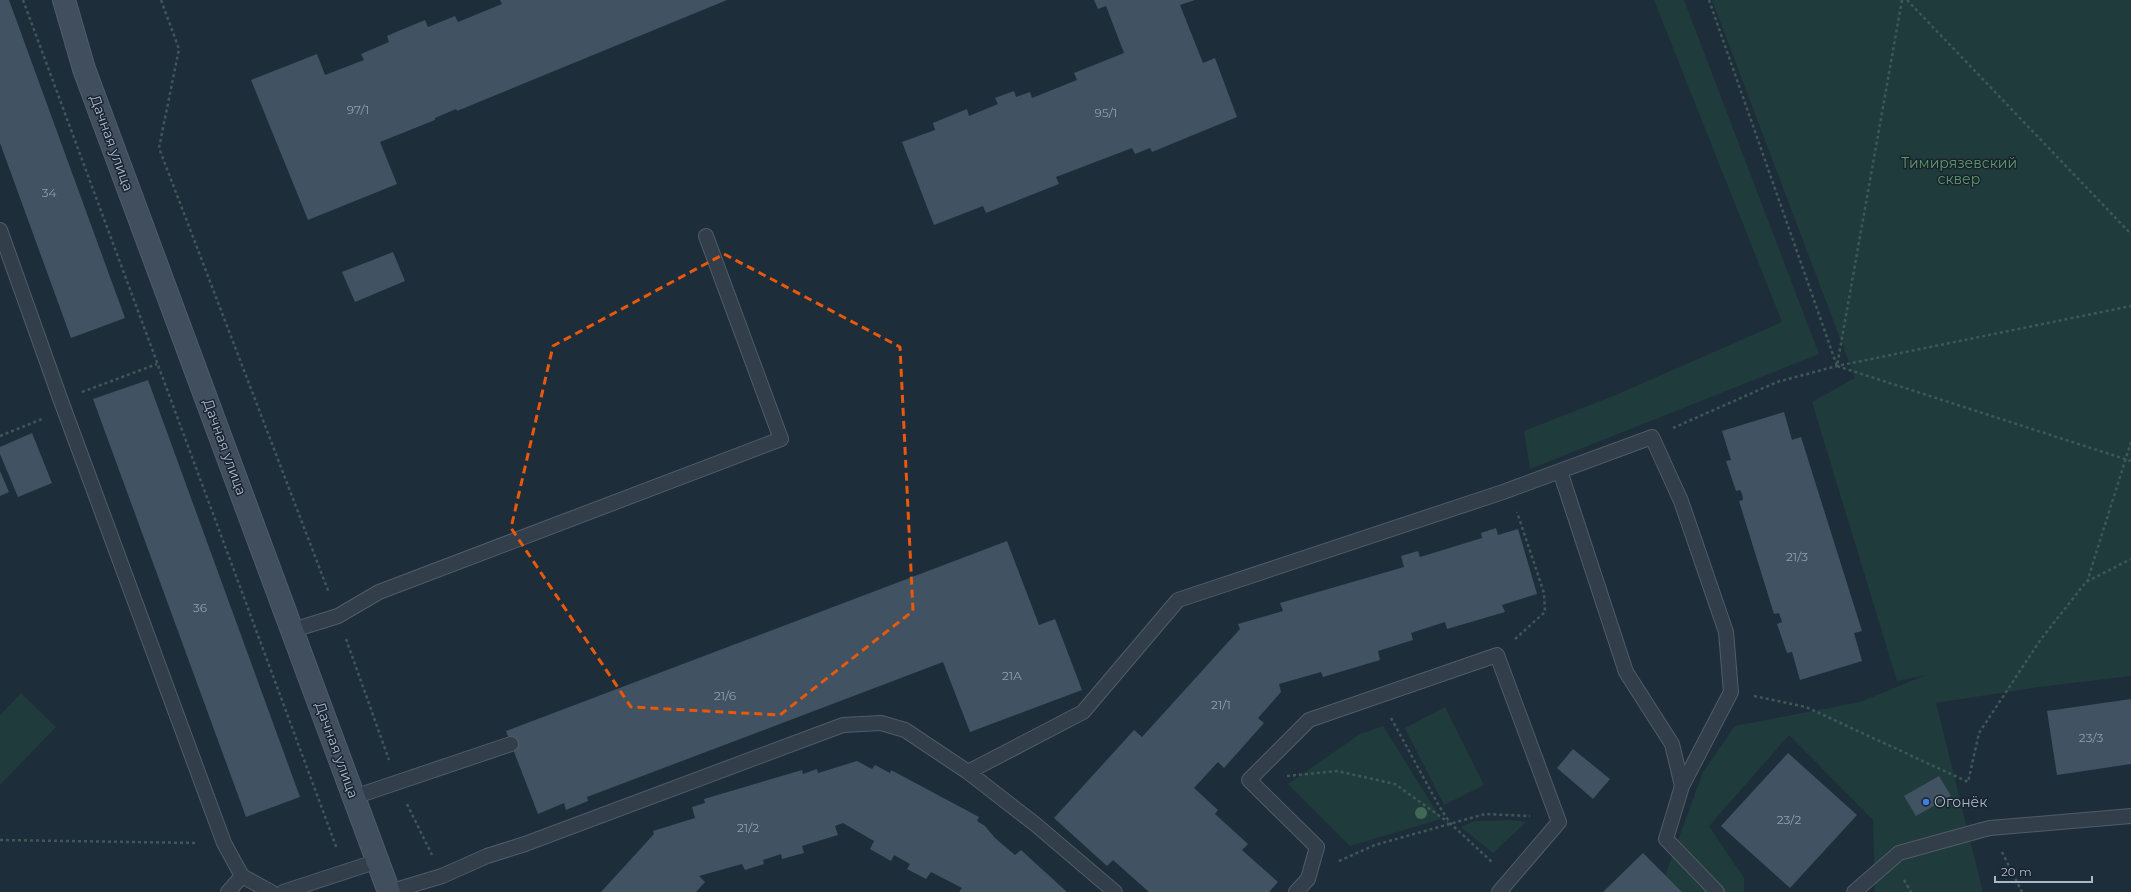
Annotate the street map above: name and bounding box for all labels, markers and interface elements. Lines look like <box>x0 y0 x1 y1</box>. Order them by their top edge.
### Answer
street label: Дачная улица <box>86 92 138 194</box>
house number: 97/1 <box>347 102 369 117</box>
house number: 95/1 <box>1095 105 1117 120</box>
park label: Тимирязевский сквер <box>1901 154 2017 188</box>
house number: 34 <box>42 185 56 200</box>
street label: Дачная улица <box>199 396 251 498</box>
house number: 21/3 <box>1786 549 1808 564</box>
house number: 36 <box>193 600 207 615</box>
house number: 21А <box>1002 668 1022 683</box>
house number: 21/6 <box>714 688 736 703</box>
house number: 21/1 <box>1211 697 1231 712</box>
street label: Дачная улица <box>311 699 363 801</box>
house number: 23/3 <box>2079 730 2103 745</box>
place label: Огонёк <box>1934 793 1987 811</box>
marker: Огонёк <box>1921 797 1931 807</box>
house number: 23/2 <box>1777 812 1801 827</box>
house number: 21/2 <box>737 820 759 835</box>
scale bar <box>1995 858 2092 884</box>
text: 20 m <box>2001 864 2032 879</box>

